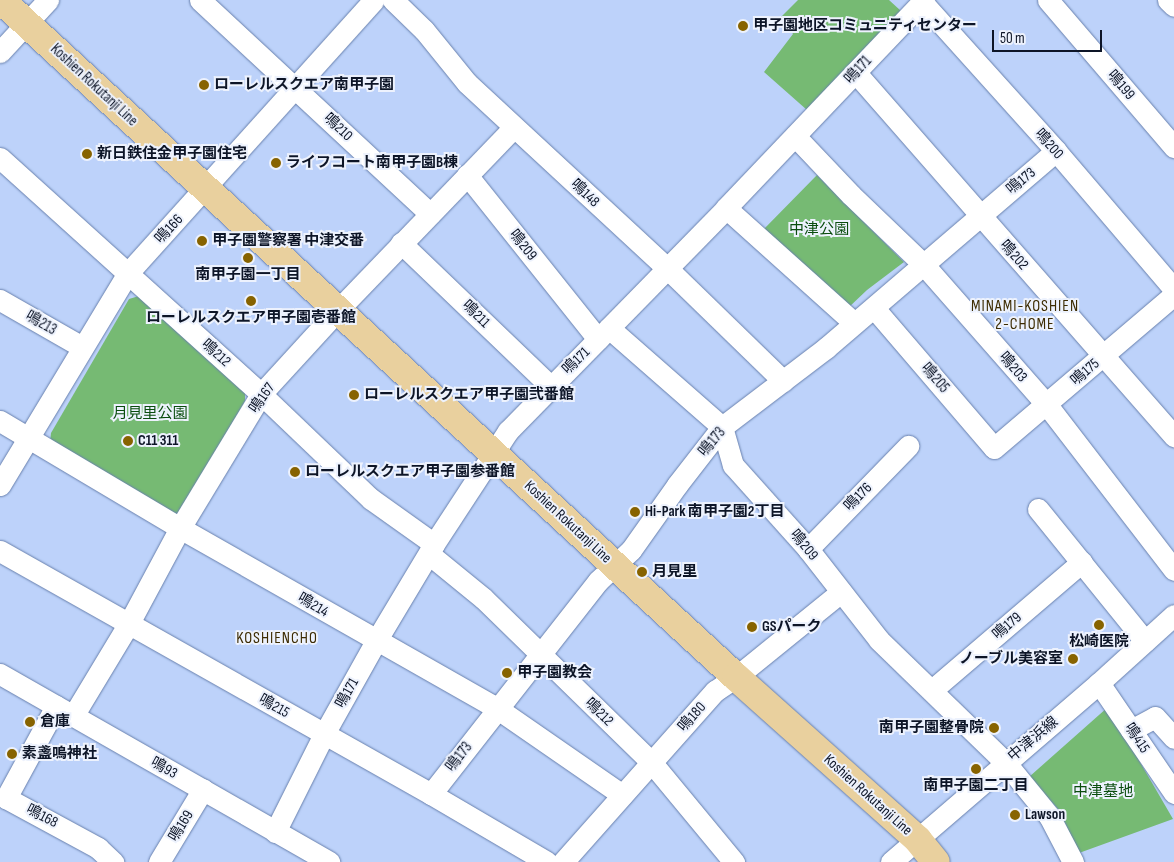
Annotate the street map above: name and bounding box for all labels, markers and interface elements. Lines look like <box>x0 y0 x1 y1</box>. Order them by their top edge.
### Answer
place label: 甲子園地区コミュニティセンター <box>753 17 978 35</box>
marker: 甲子園地区コミュニティセンター <box>737 20 749 32</box>
scale bar <box>994 20 1104 52</box>
text: 50 m <box>1000 29 1025 48</box>
street label: Koshien Rokutanji Line <box>47 40 141 130</box>
street label: 鳴171 <box>841 52 875 88</box>
street label: 鳴199 <box>1103 66 1139 104</box>
place label: ローレルスクエア南甲子園 <box>214 76 394 94</box>
marker: ローレルスクエア南甲子園 <box>198 79 210 91</box>
street label: 鳴210 <box>320 109 356 145</box>
street label: 鳴200 <box>1031 125 1067 163</box>
place label: 新日鉄住金甲子園住宅 <box>97 145 247 163</box>
marker: 新日鉄住金甲子園住宅 <box>81 148 93 160</box>
place label: ライフコート南甲子園B棟 <box>286 154 458 172</box>
marker: ライフコート南甲子園B棟 <box>270 157 282 169</box>
street label: 鳴173 <box>1003 164 1039 198</box>
street label: 鳴148 <box>567 175 603 211</box>
street label: 鳴166 <box>151 211 187 247</box>
park label: 中津公園 <box>789 221 849 239</box>
street label: 鳴209 <box>505 226 541 264</box>
place label: 甲子園警察署 中津交番 <box>212 232 364 250</box>
marker: 甲子園警察署 中津交番 <box>196 235 208 247</box>
street label: 鳴202 <box>996 236 1032 274</box>
marker: 南甲子園一丁目 <box>242 252 254 264</box>
place label: 南甲子園一丁目 <box>196 266 300 284</box>
marker: ローレルスクエア甲子園壱番館 <box>245 295 257 307</box>
street label: 鳴211 <box>458 297 494 331</box>
district label: MINAMI-KOSHIEN 2-CHOME <box>969 297 1081 335</box>
street label: 鳴213 <box>22 307 60 339</box>
place label: ローレルスクエア甲子園壱番館 <box>146 309 356 327</box>
street label: 鳴212 <box>198 335 234 371</box>
street label: 鳴171 <box>558 344 594 378</box>
street label: 鳴203 <box>995 348 1031 386</box>
street label: 鳴175 <box>1067 355 1103 389</box>
street label: 鳴205 <box>917 359 953 397</box>
street label: 鳴167 <box>245 379 279 417</box>
place label: ローレルスクエア甲子園弐番館 <box>364 386 574 404</box>
marker: ローレルスクエア甲子園弐番館 <box>348 389 360 401</box>
park label: 月見里公園 <box>113 405 187 423</box>
street label: 鳴173 <box>695 424 729 460</box>
place label: C11 311 <box>138 432 178 450</box>
marker: C11 311 <box>122 435 134 447</box>
place label: ローレルスクエア甲子園参番館 <box>305 463 515 481</box>
marker: ローレルスクエア甲子園参番館 <box>289 466 301 478</box>
street label: Koshien Rokutanji Line <box>521 477 615 567</box>
street label: 鳴176 <box>840 479 876 515</box>
place label: Hi-Park 南甲子園2丁目 <box>645 503 784 521</box>
marker: Hi-Park 南甲子園2丁目 <box>629 506 641 518</box>
street label: 鳴209 <box>786 526 822 564</box>
place label: 月見里 <box>652 563 697 581</box>
marker: 月見里 <box>636 566 648 578</box>
street label: 鳴214 <box>294 589 332 621</box>
street label: 鳴179 <box>989 608 1025 644</box>
place label: GSパーク <box>762 618 822 636</box>
marker: 松崎医院 <box>1093 619 1105 631</box>
marker: GSパーク <box>746 621 758 633</box>
district label: KOSHIENCHO <box>235 629 319 649</box>
place label: 松崎医院 <box>1069 633 1129 651</box>
place label: ノーブル美容室 <box>958 650 1063 668</box>
marker: ノーブル美容室 <box>1067 653 1079 665</box>
place label: 甲子園教会 <box>517 664 592 682</box>
marker: 甲子園教会 <box>501 667 513 679</box>
street label: 鳴171 <box>331 675 363 711</box>
street label: 鳴215 <box>255 690 293 722</box>
street label: 鳴212 <box>581 694 617 730</box>
street label: 鳴180 <box>674 698 710 736</box>
place label: 倉庫 <box>40 713 70 731</box>
street label: 中津浜線 <box>1004 713 1062 765</box>
marker: 倉庫 <box>24 716 36 728</box>
place label: 南甲子園整骨院 <box>879 719 984 737</box>
street label: 鳴415 <box>1120 719 1154 757</box>
marker: 南甲子園整骨院 <box>988 722 1000 734</box>
street label: 鳴173 <box>442 739 476 775</box>
place label: 素盞嗚神社 <box>22 745 97 763</box>
marker: 素盞嗚神社 <box>6 748 18 760</box>
street label: Koshien Rokutanji Line <box>820 751 916 839</box>
street label: 鳴93 <box>147 753 181 783</box>
marker: 南甲子園二丁目 <box>970 763 982 775</box>
place label: 南甲子園二丁目 <box>924 777 1028 795</box>
park label: 中津墓地 <box>1073 783 1133 801</box>
street label: 鳴168 <box>23 800 61 832</box>
place label: Lawson <box>1025 806 1065 824</box>
street label: 鳴169 <box>165 807 197 845</box>
marker: Lawson <box>1009 809 1021 821</box>

